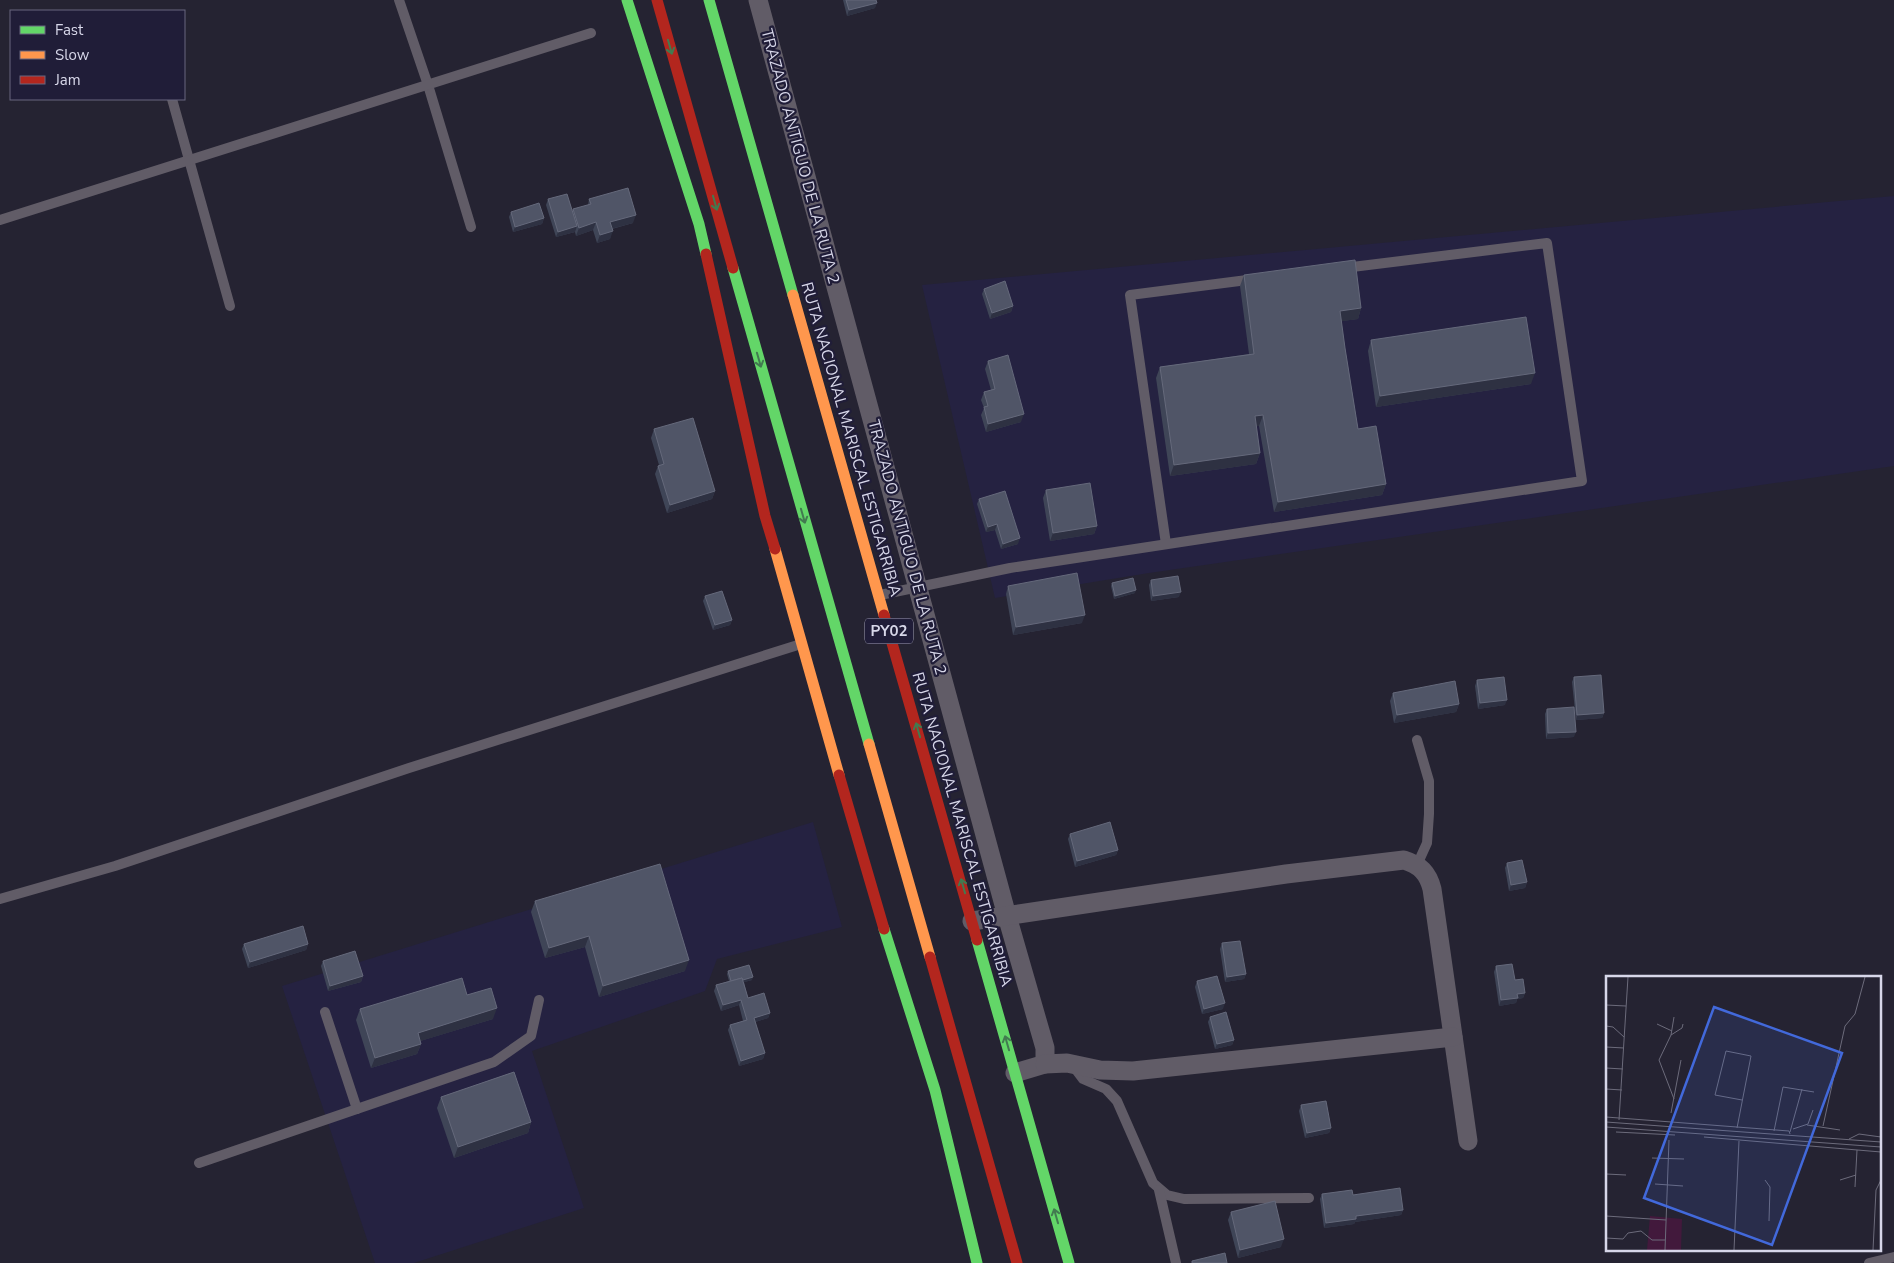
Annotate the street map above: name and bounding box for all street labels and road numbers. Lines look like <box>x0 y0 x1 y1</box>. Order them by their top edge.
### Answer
street label: TRAZADO ANTIGUO DE LA RUTA 2 <box>755 26 845 286</box>
street label: RUTA NACIONAL MARISCAL ESTIGARRIBIA <box>796 280 907 599</box>
street label: TRAZADO ANTIGUO DE LA RUTA 2 <box>862 417 952 677</box>
road number: PY02 <box>865 618 913 644</box>
street label: RUTA NACIONAL MARISCAL ESTIGARRIBIA <box>907 670 1018 989</box>

